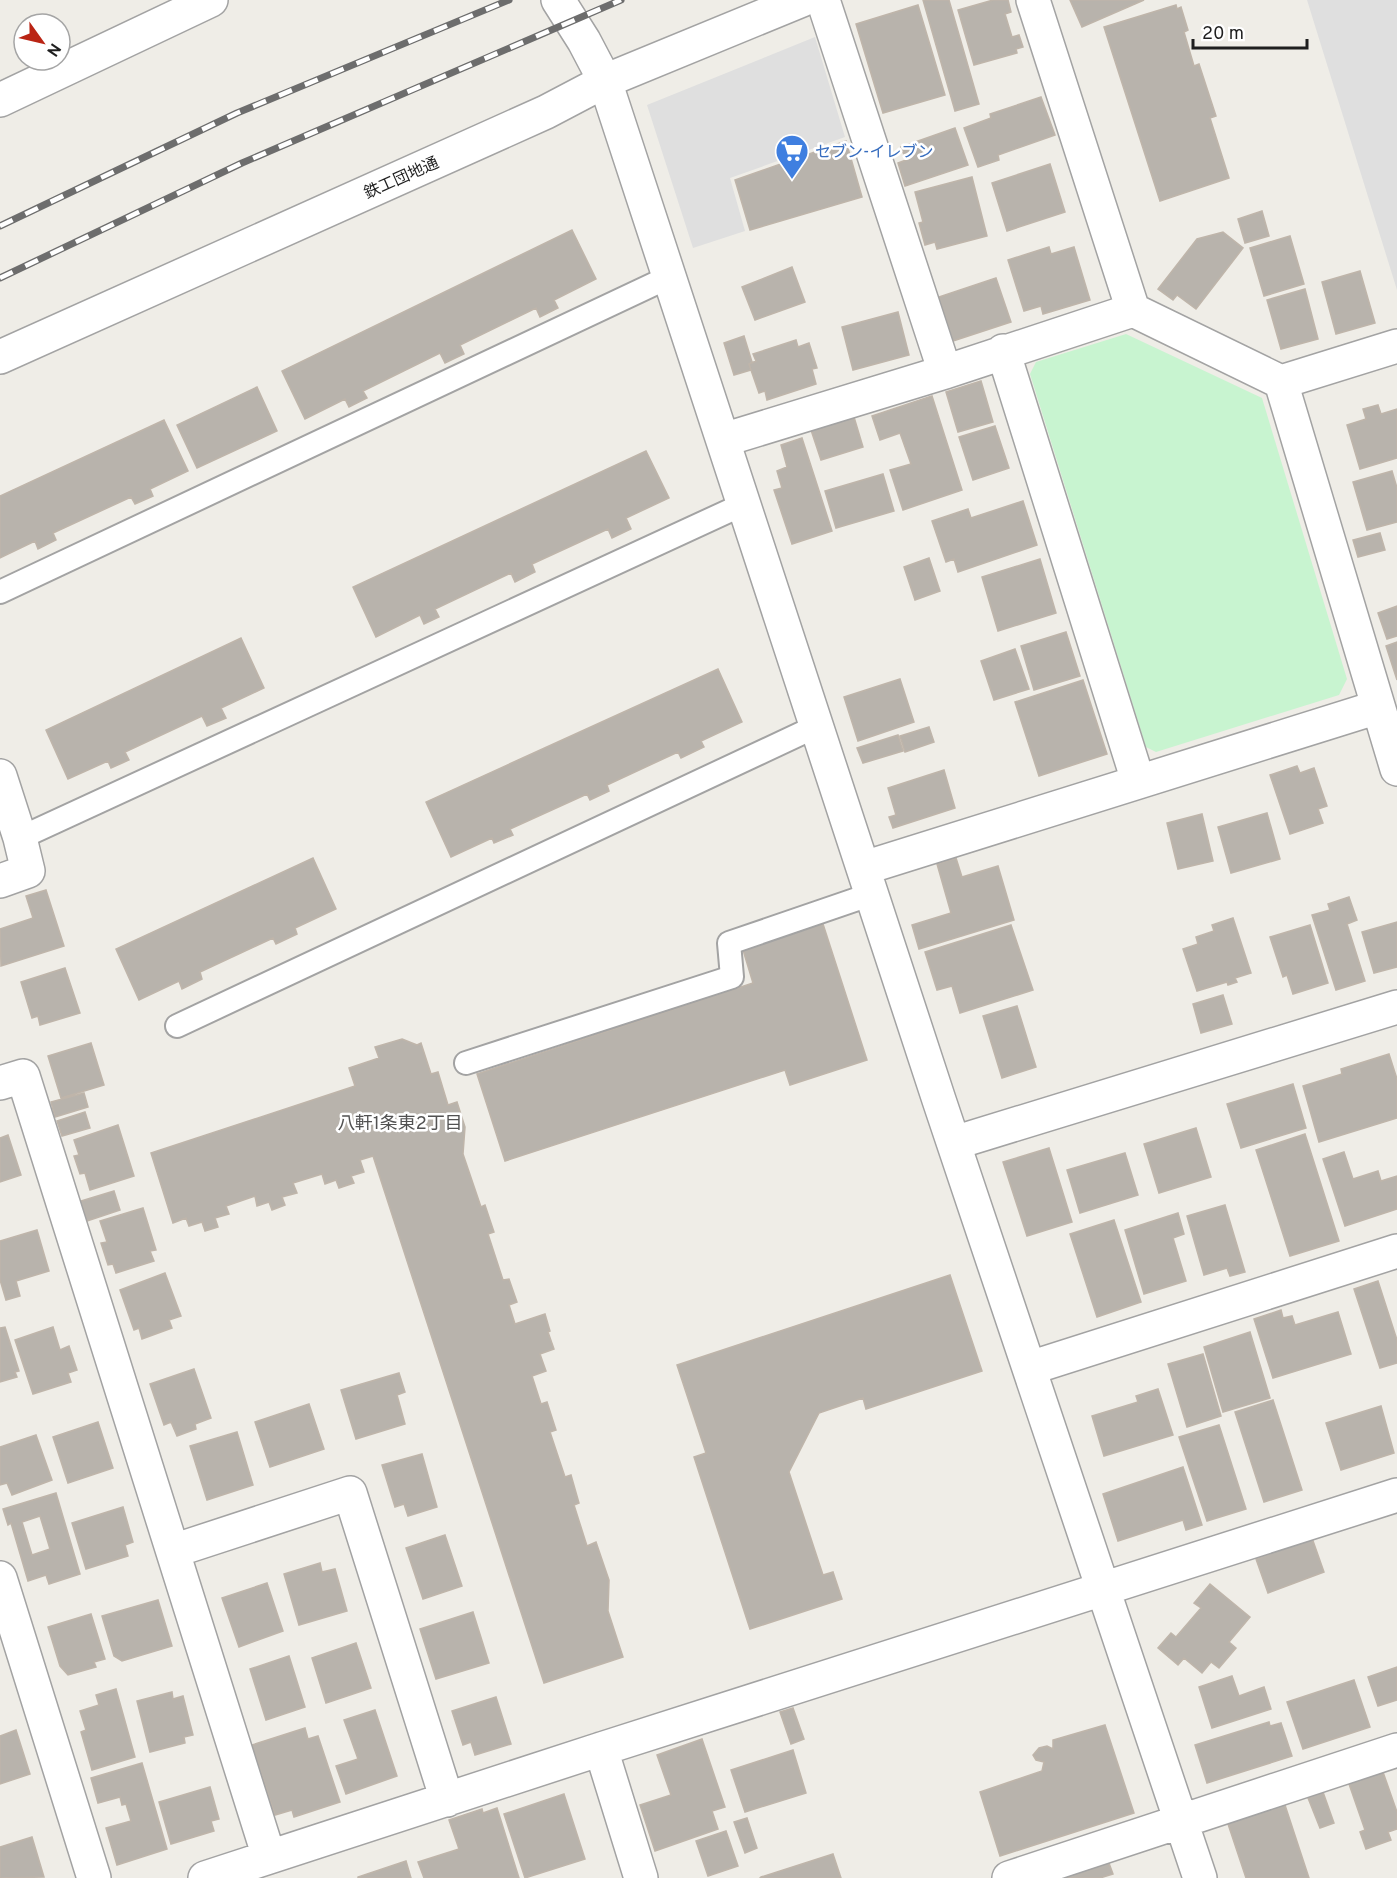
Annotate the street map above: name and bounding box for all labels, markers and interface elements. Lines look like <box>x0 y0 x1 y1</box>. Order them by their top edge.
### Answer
north arrow <box>12 12 72 72</box>
scale bar <box>1193 12 1307 50</box>
text: 20 m <box>1202 23 1244 46</box>
text: N <box>41 39 64 60</box>
supermarket icon: セブン-イレブン <box>774 133 810 180</box>
place label: セブン-イレブン <box>815 143 933 163</box>
street label: 鉄工団地通 <box>361 153 442 204</box>
district label: 八軒1条東2丁目 <box>337 1113 463 1136</box>

